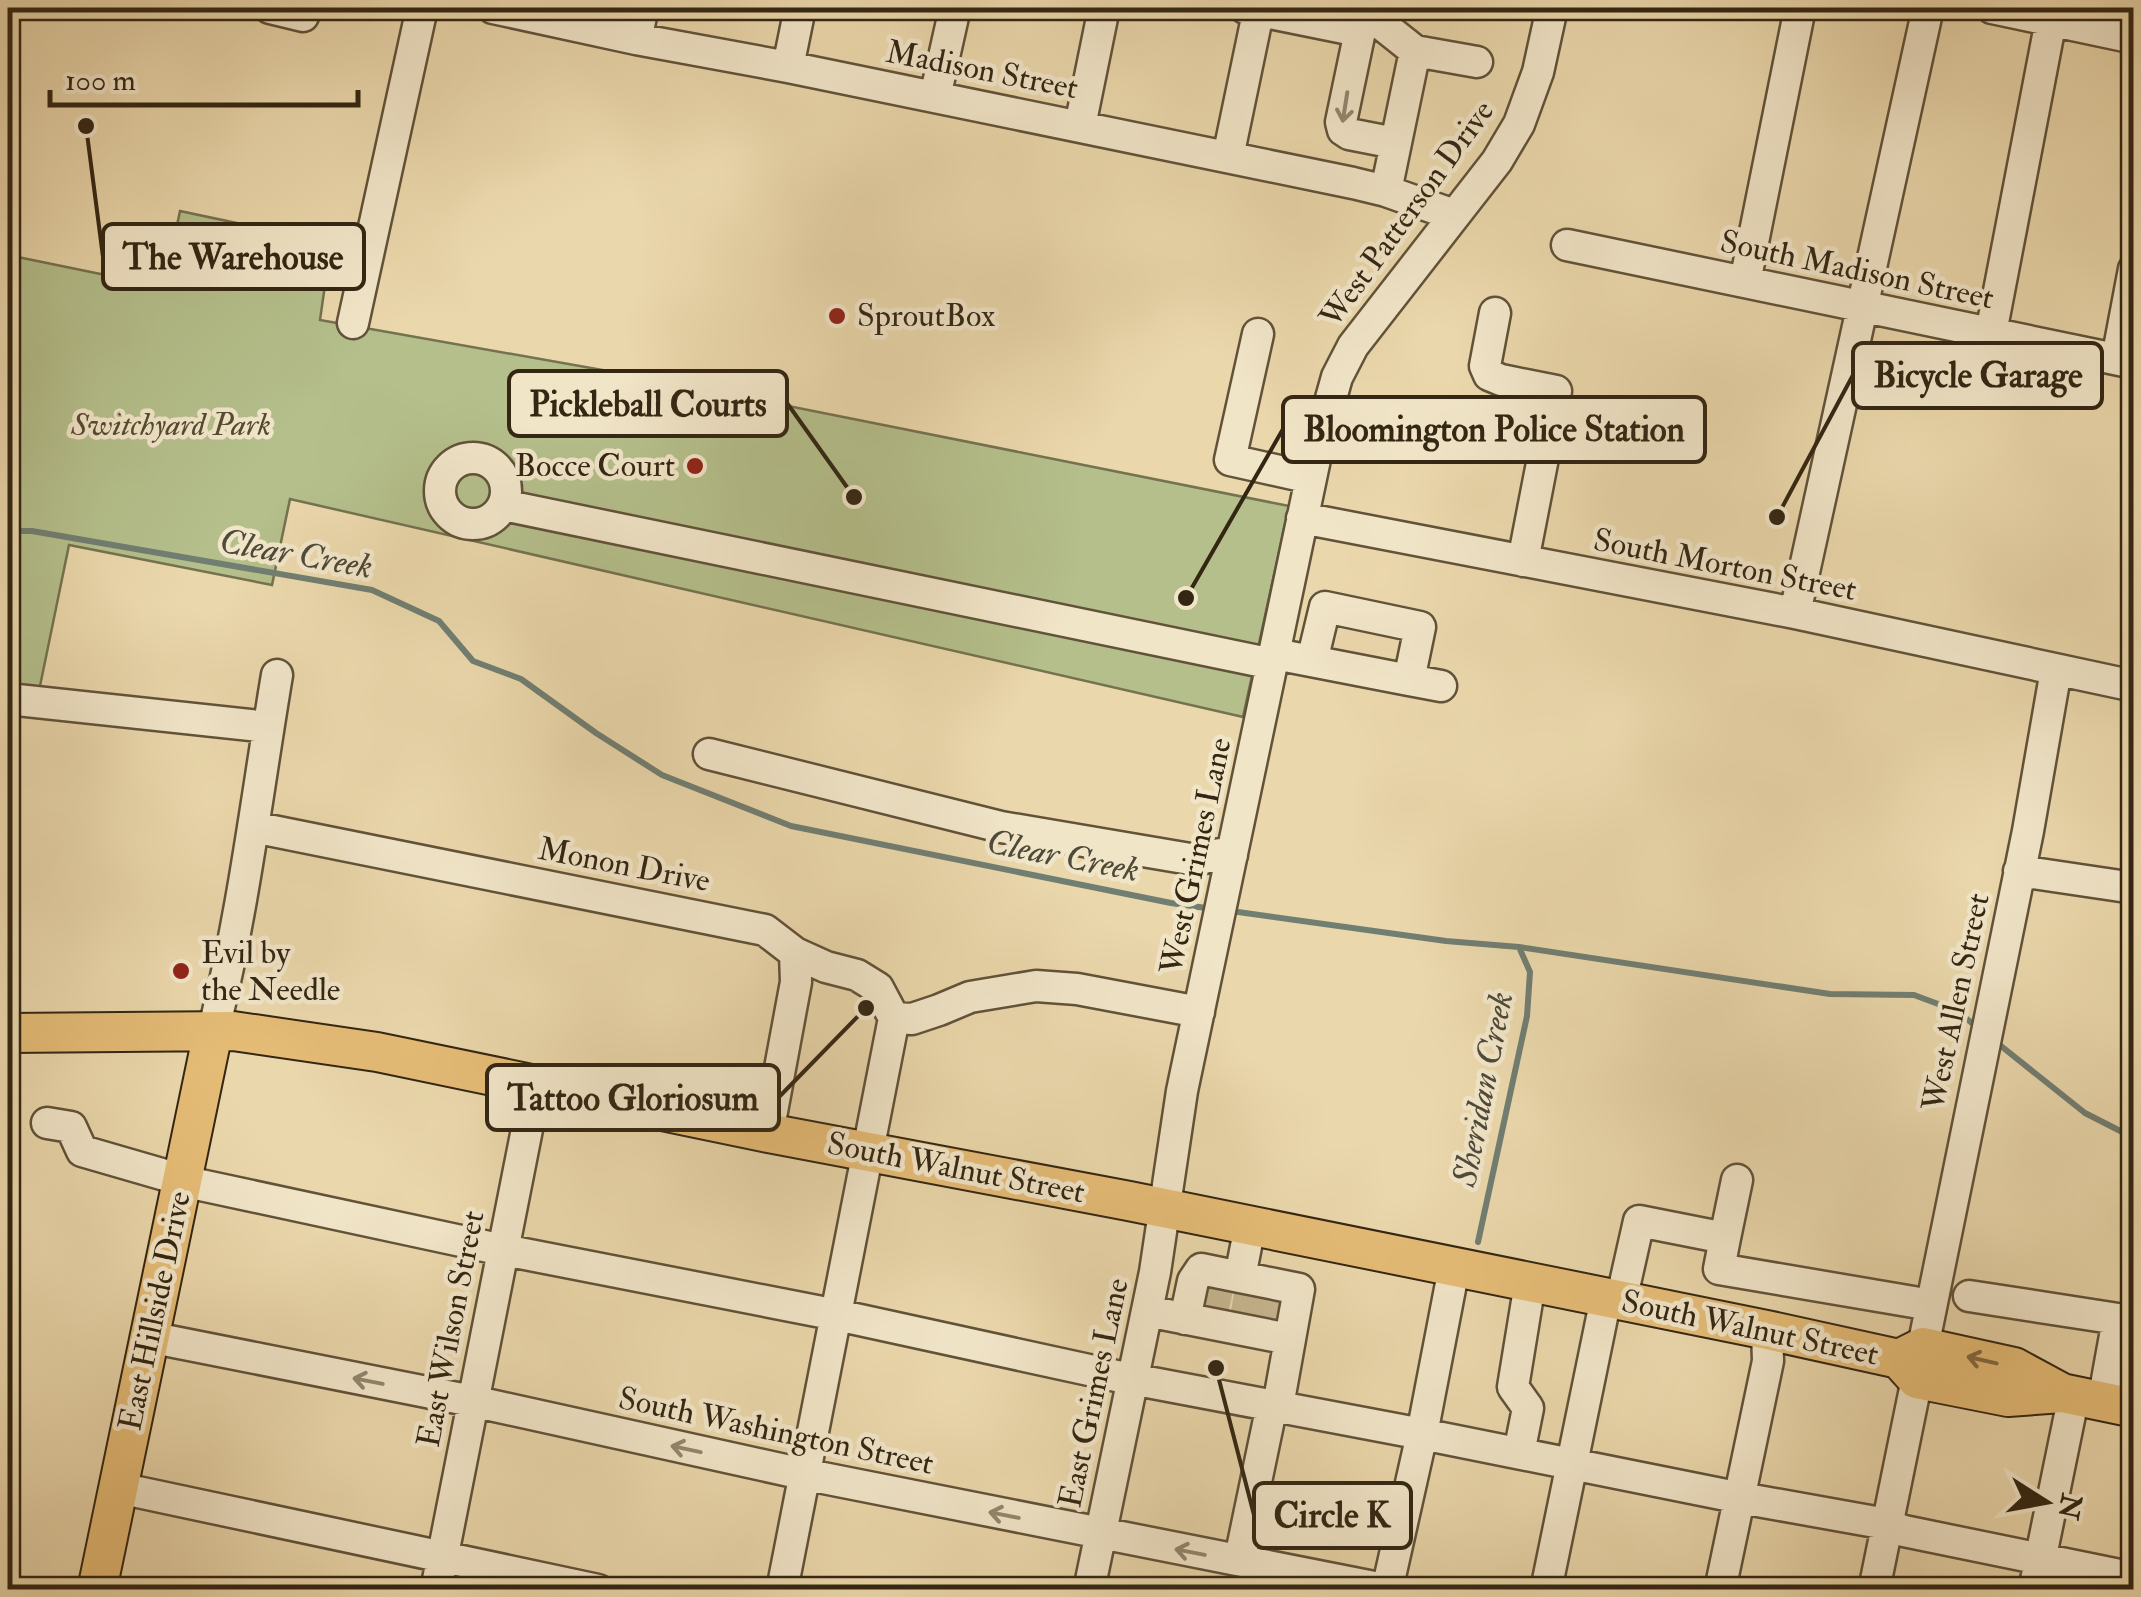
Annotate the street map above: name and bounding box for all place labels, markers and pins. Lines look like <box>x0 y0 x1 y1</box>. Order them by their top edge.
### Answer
callout: The Warehouse <box>103 224 364 289</box>
place label: SproutBox <box>857 296 995 336</box>
marker: SproutBox <box>826 305 848 327</box>
callout: Bicycle Garage <box>1853 343 2102 408</box>
callout: Pickleball Courts <box>509 371 787 436</box>
callout: Bloomington Police Station <box>1283 397 1705 462</box>
place label: Bocce Court <box>515 446 675 486</box>
marker: Bocce Court <box>684 455 706 477</box>
place label: Evil by the Needle <box>201 933 340 1010</box>
marker: Evil by the Needle <box>170 960 192 982</box>
callout: Tattoo Gloriosum <box>487 1065 779 1130</box>
callout: Circle K <box>1254 1483 1411 1548</box>

